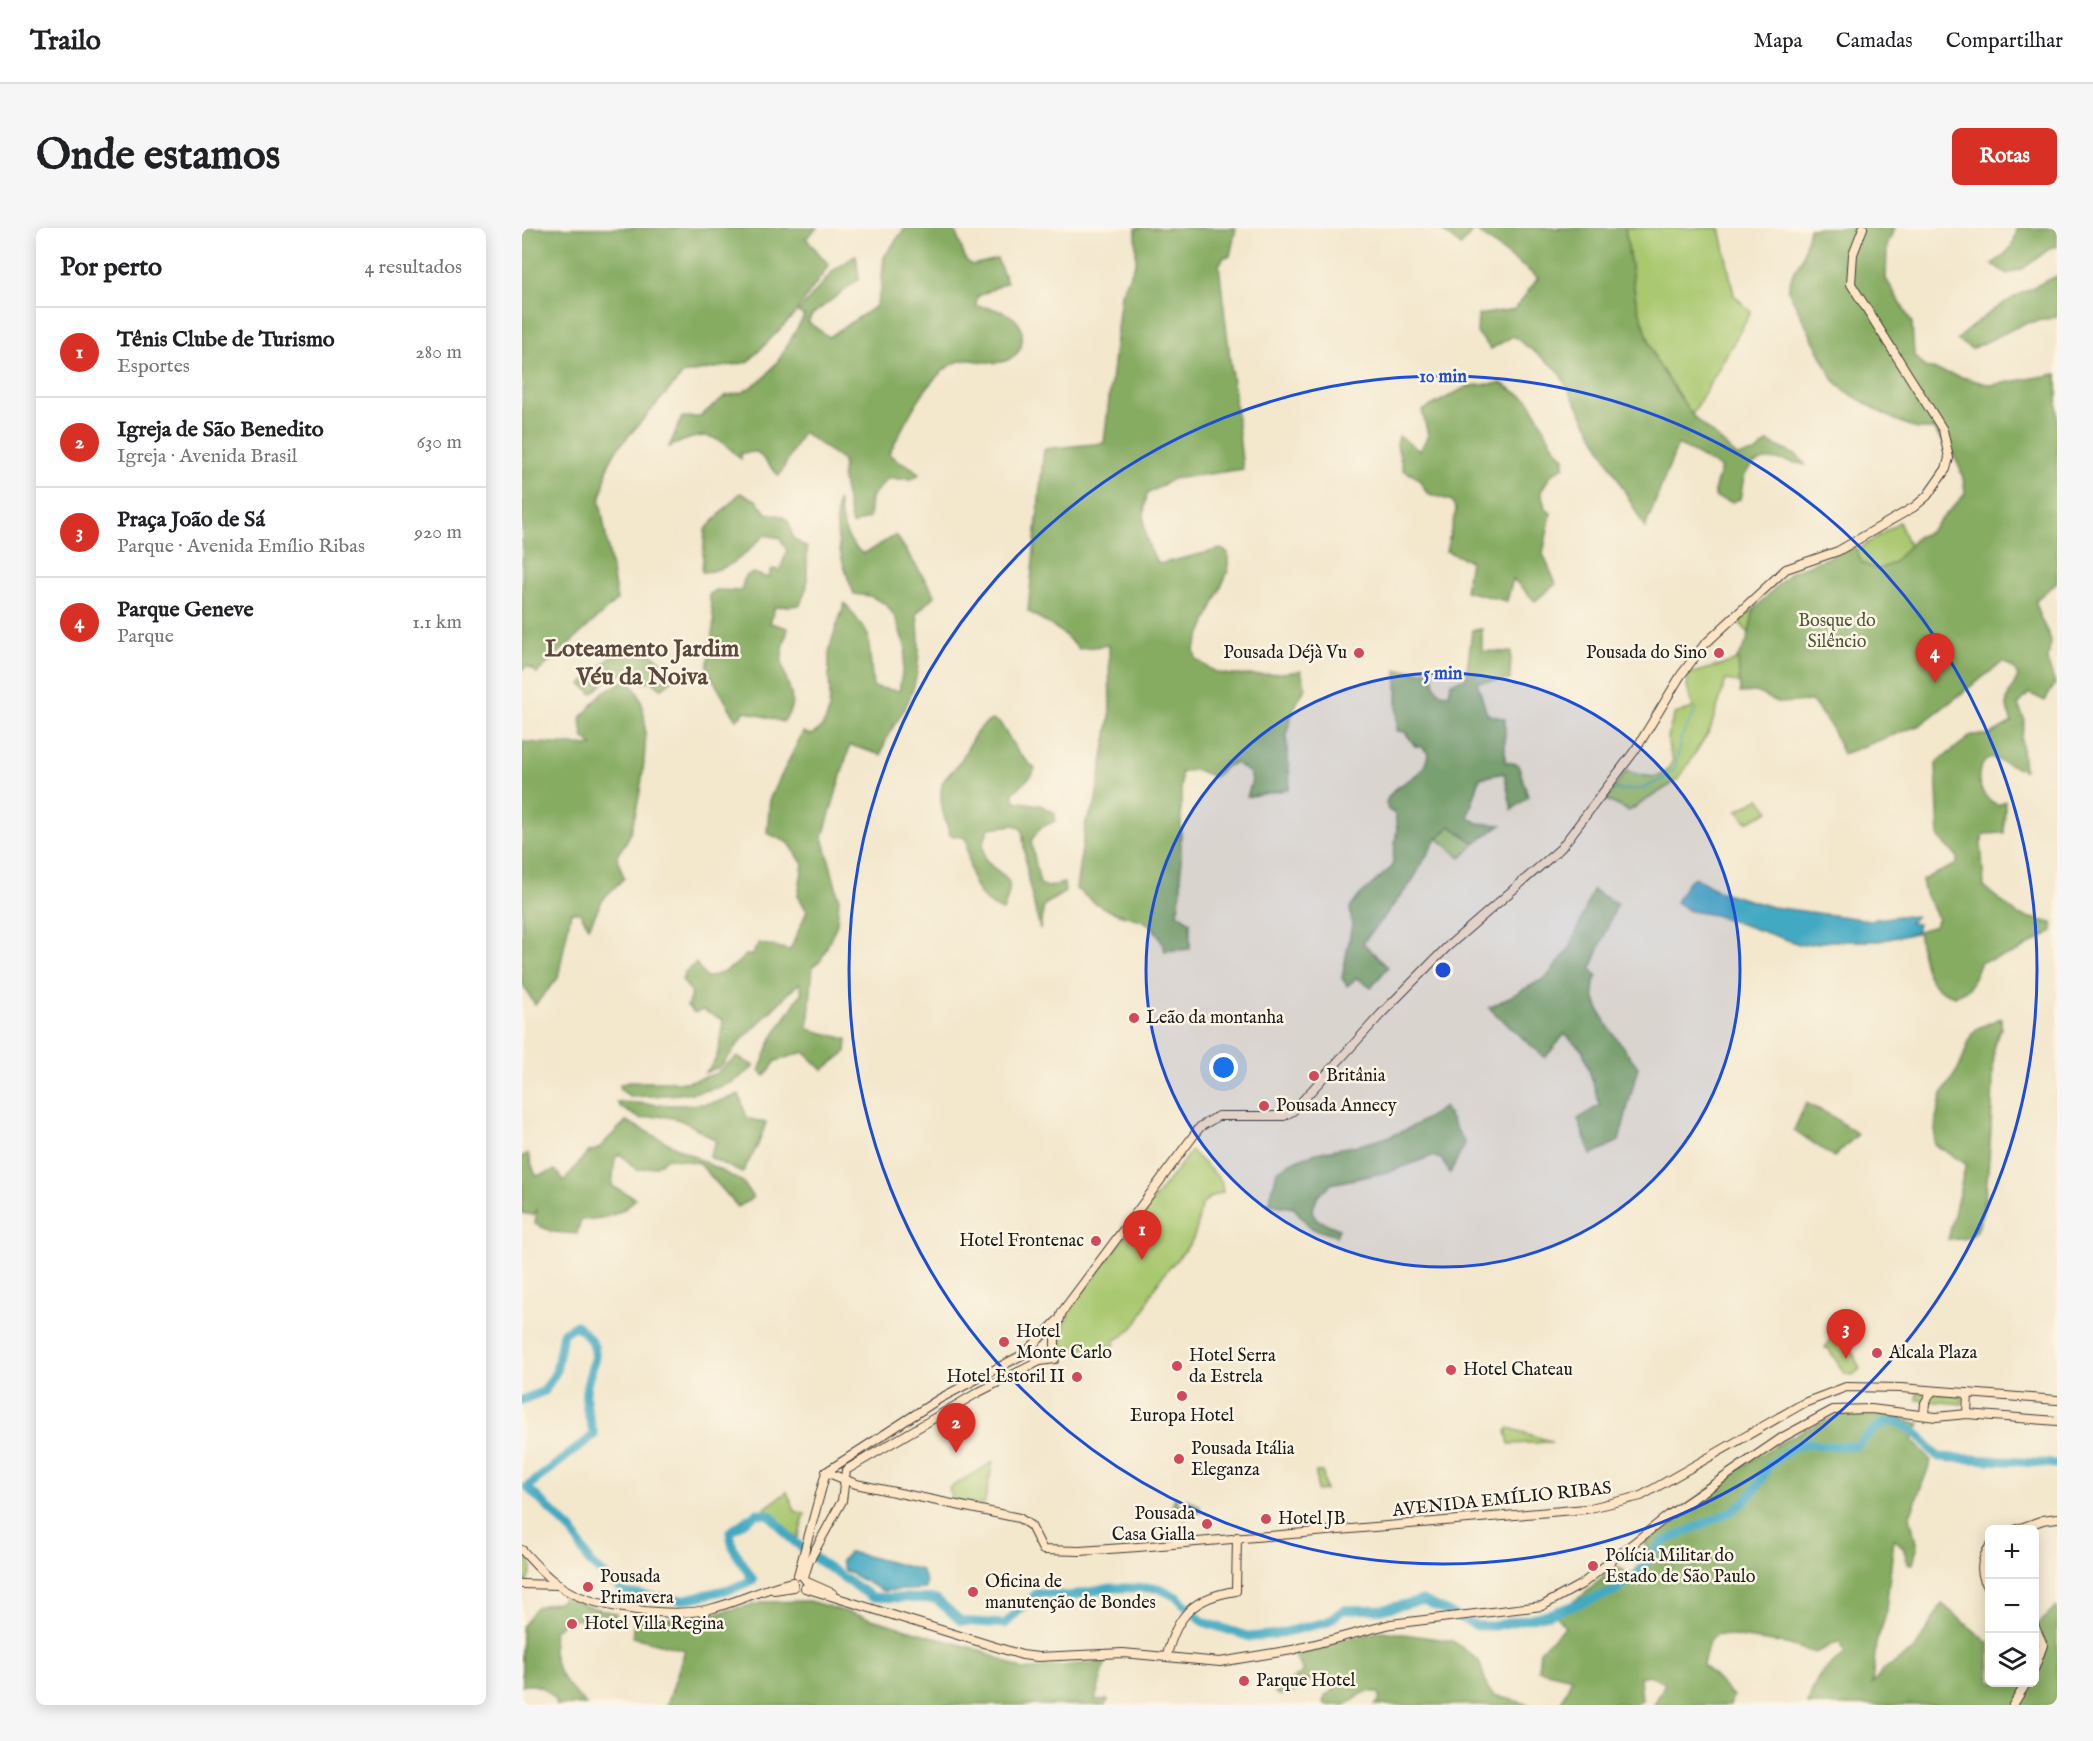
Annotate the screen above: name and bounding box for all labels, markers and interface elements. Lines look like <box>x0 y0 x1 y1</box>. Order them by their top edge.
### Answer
text: Trailo <box>30 24 101 59</box>
text: Mapa <box>1753 28 1803 55</box>
text: Camadas <box>1836 28 1913 55</box>
text: Compartilhar <box>1946 28 2063 55</box>
button: Rotas <box>1952 128 2057 185</box>
text: Onde estamos <box>36 130 280 183</box>
text: Por perto <box>60 251 162 284</box>
text: 4 resultados <box>364 255 462 280</box>
text: Tênis Clube de Turismo <box>117 326 335 354</box>
text: 1 <box>76 340 83 365</box>
text: 280 m <box>415 340 462 365</box>
text: Esportes <box>117 354 190 379</box>
text: 10 min <box>1419 366 1467 389</box>
text: Igreja de São Benedito <box>117 416 324 444</box>
text: 2 <box>75 430 84 455</box>
text: 630 m <box>416 430 462 455</box>
text: Igreja · Avenida Brasil <box>117 444 297 469</box>
text: Praça João de Sá <box>117 506 265 534</box>
text: 3 <box>76 520 83 545</box>
text: 920 m <box>414 520 462 545</box>
text: Parque · Avenida Emílio Ribas <box>117 534 365 559</box>
text: Parque Geneve <box>117 596 254 624</box>
text: 4 <box>75 610 84 635</box>
text: 1.1 km <box>412 610 462 635</box>
park label: Bosque do Silêncio <box>1798 610 1876 654</box>
text: Parque <box>117 624 174 649</box>
district label: Loteamento Jardim Véu da Noiva <box>545 634 740 693</box>
pin: 4 <box>1916 634 1954 683</box>
place label: Pousada Déjà Vu <box>1223 642 1347 665</box>
place label: Pousada do Sino <box>1586 642 1707 665</box>
marker: Pousada Déjà Vu <box>1352 646 1366 660</box>
marker: Pousada do Sino <box>1712 646 1726 660</box>
text: 5 min <box>1424 663 1463 686</box>
centre of rings <box>1433 960 1453 980</box>
place label: Leão da montanha <box>1146 1007 1284 1030</box>
marker: Leão da montanha <box>1127 1011 1141 1025</box>
your location <box>1209 1053 1238 1082</box>
place label: Britânia <box>1326 1065 1386 1088</box>
marker: Britânia <box>1307 1069 1321 1083</box>
place label: Pousada Annecy <box>1276 1095 1397 1118</box>
marker: Pousada Annecy <box>1257 1099 1271 1113</box>
pin: 1 <box>1122 1210 1162 1260</box>
place label: Hotel Frontenac <box>959 1230 1084 1253</box>
marker: Hotel Frontenac <box>1089 1234 1103 1248</box>
pin: 3 <box>1826 1310 1866 1359</box>
place label: Hotel Monte Carlo <box>1016 1321 1112 1365</box>
marker: Hotel Monte Carlo <box>997 1335 1011 1349</box>
place label: Alcala Plaza <box>1888 1342 1978 1365</box>
place label: Hotel Serra da Estrela <box>1189 1345 1276 1389</box>
marker: Alcala Plaza <box>1870 1346 1884 1360</box>
marker: Hotel Serra da Estrela <box>1170 1359 1184 1373</box>
place label: Hotel Chateau <box>1463 1359 1573 1382</box>
marker: Hotel Chateau <box>1444 1363 1458 1377</box>
place label: Hotel Estoril II <box>946 1366 1065 1389</box>
marker: Hotel Estoril II <box>1070 1370 1084 1384</box>
marker: Europa Hotel <box>1175 1389 1189 1403</box>
pin: 2 <box>936 1404 976 1453</box>
place label: Europa Hotel <box>1130 1405 1234 1428</box>
place label: Pousada Itália Eleganza <box>1191 1438 1295 1482</box>
marker: Pousada Itália Eleganza <box>1172 1452 1186 1466</box>
street label: AVENIDA EMÍLIO RIBAS <box>1390 1475 1613 1523</box>
place label: Pousada Casa Gialla <box>1112 1503 1195 1547</box>
place label: Hotel JB <box>1278 1508 1346 1531</box>
marker: Hotel JB <box>1259 1512 1273 1526</box>
marker: Pousada Casa Gialla <box>1200 1517 1214 1531</box>
map controls <box>1985 1525 2039 1687</box>
button: + <box>1985 1525 2039 1579</box>
place label: Polícia Militar do Estado de São Paulo <box>1605 1545 1756 1589</box>
marker: Polícia Militar do Estado de São Paulo <box>1586 1559 1600 1573</box>
place label: Pousada Primavera <box>600 1566 674 1610</box>
place label: Oficina de manutenção de Bondes <box>985 1571 1156 1615</box>
button: − <box>1985 1579 2039 1633</box>
marker: Pousada Primavera <box>581 1580 595 1594</box>
marker: Oficina de manutenção de Bondes <box>966 1585 980 1599</box>
place label: Hotel Villa Regina <box>584 1613 724 1636</box>
marker: Hotel Villa Regina <box>565 1617 579 1631</box>
button: layers <box>1985 1633 2039 1687</box>
place label: Parque Hotel <box>1256 1670 1355 1693</box>
marker: Parque Hotel <box>1237 1674 1251 1688</box>

